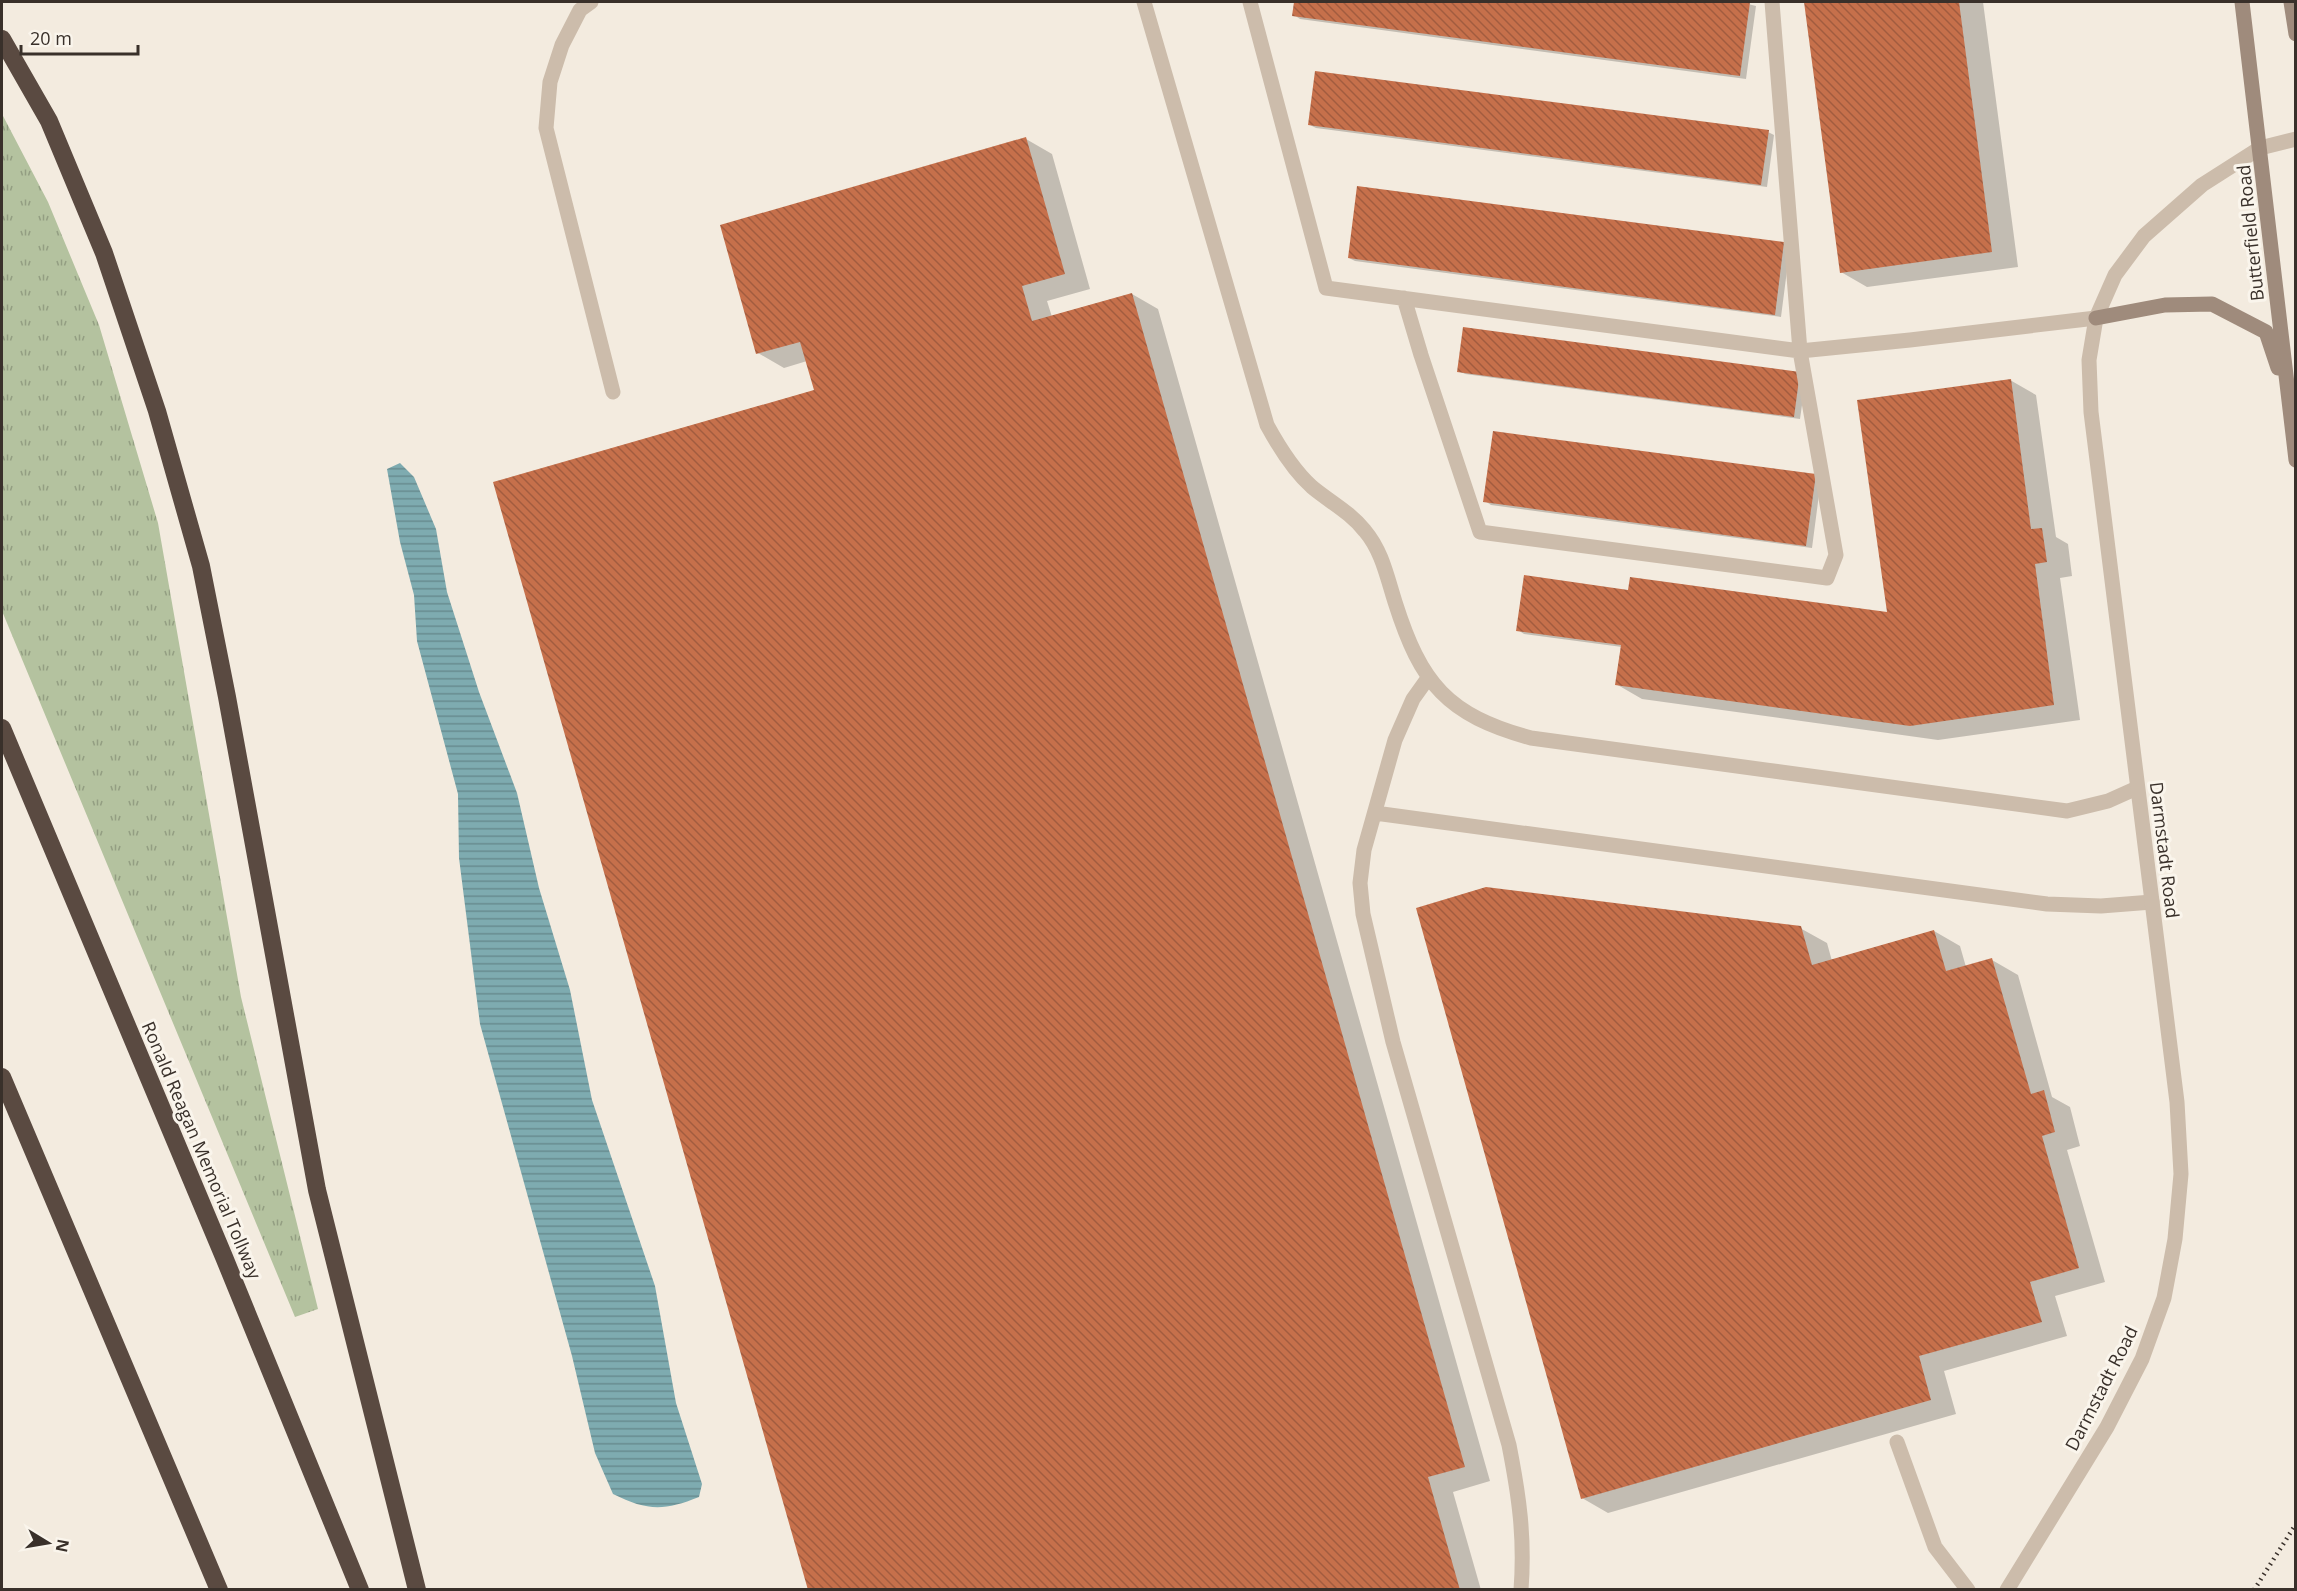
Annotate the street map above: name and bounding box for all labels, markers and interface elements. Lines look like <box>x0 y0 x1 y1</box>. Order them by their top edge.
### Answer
scale bar <box>21 18 138 56</box>
text: 20 m <box>30 26 72 50</box>
street label: Butterfield Road <box>2231 164 2269 302</box>
street label: Darmstadt Road <box>2145 780 2185 920</box>
street label: Ronald Reagan Memorial Tollway <box>137 1018 268 1283</box>
street label: Darmstadt Road <box>2059 1321 2143 1455</box>
north arrow <box>18 1513 78 1573</box>
text: N <box>51 1537 75 1554</box>

